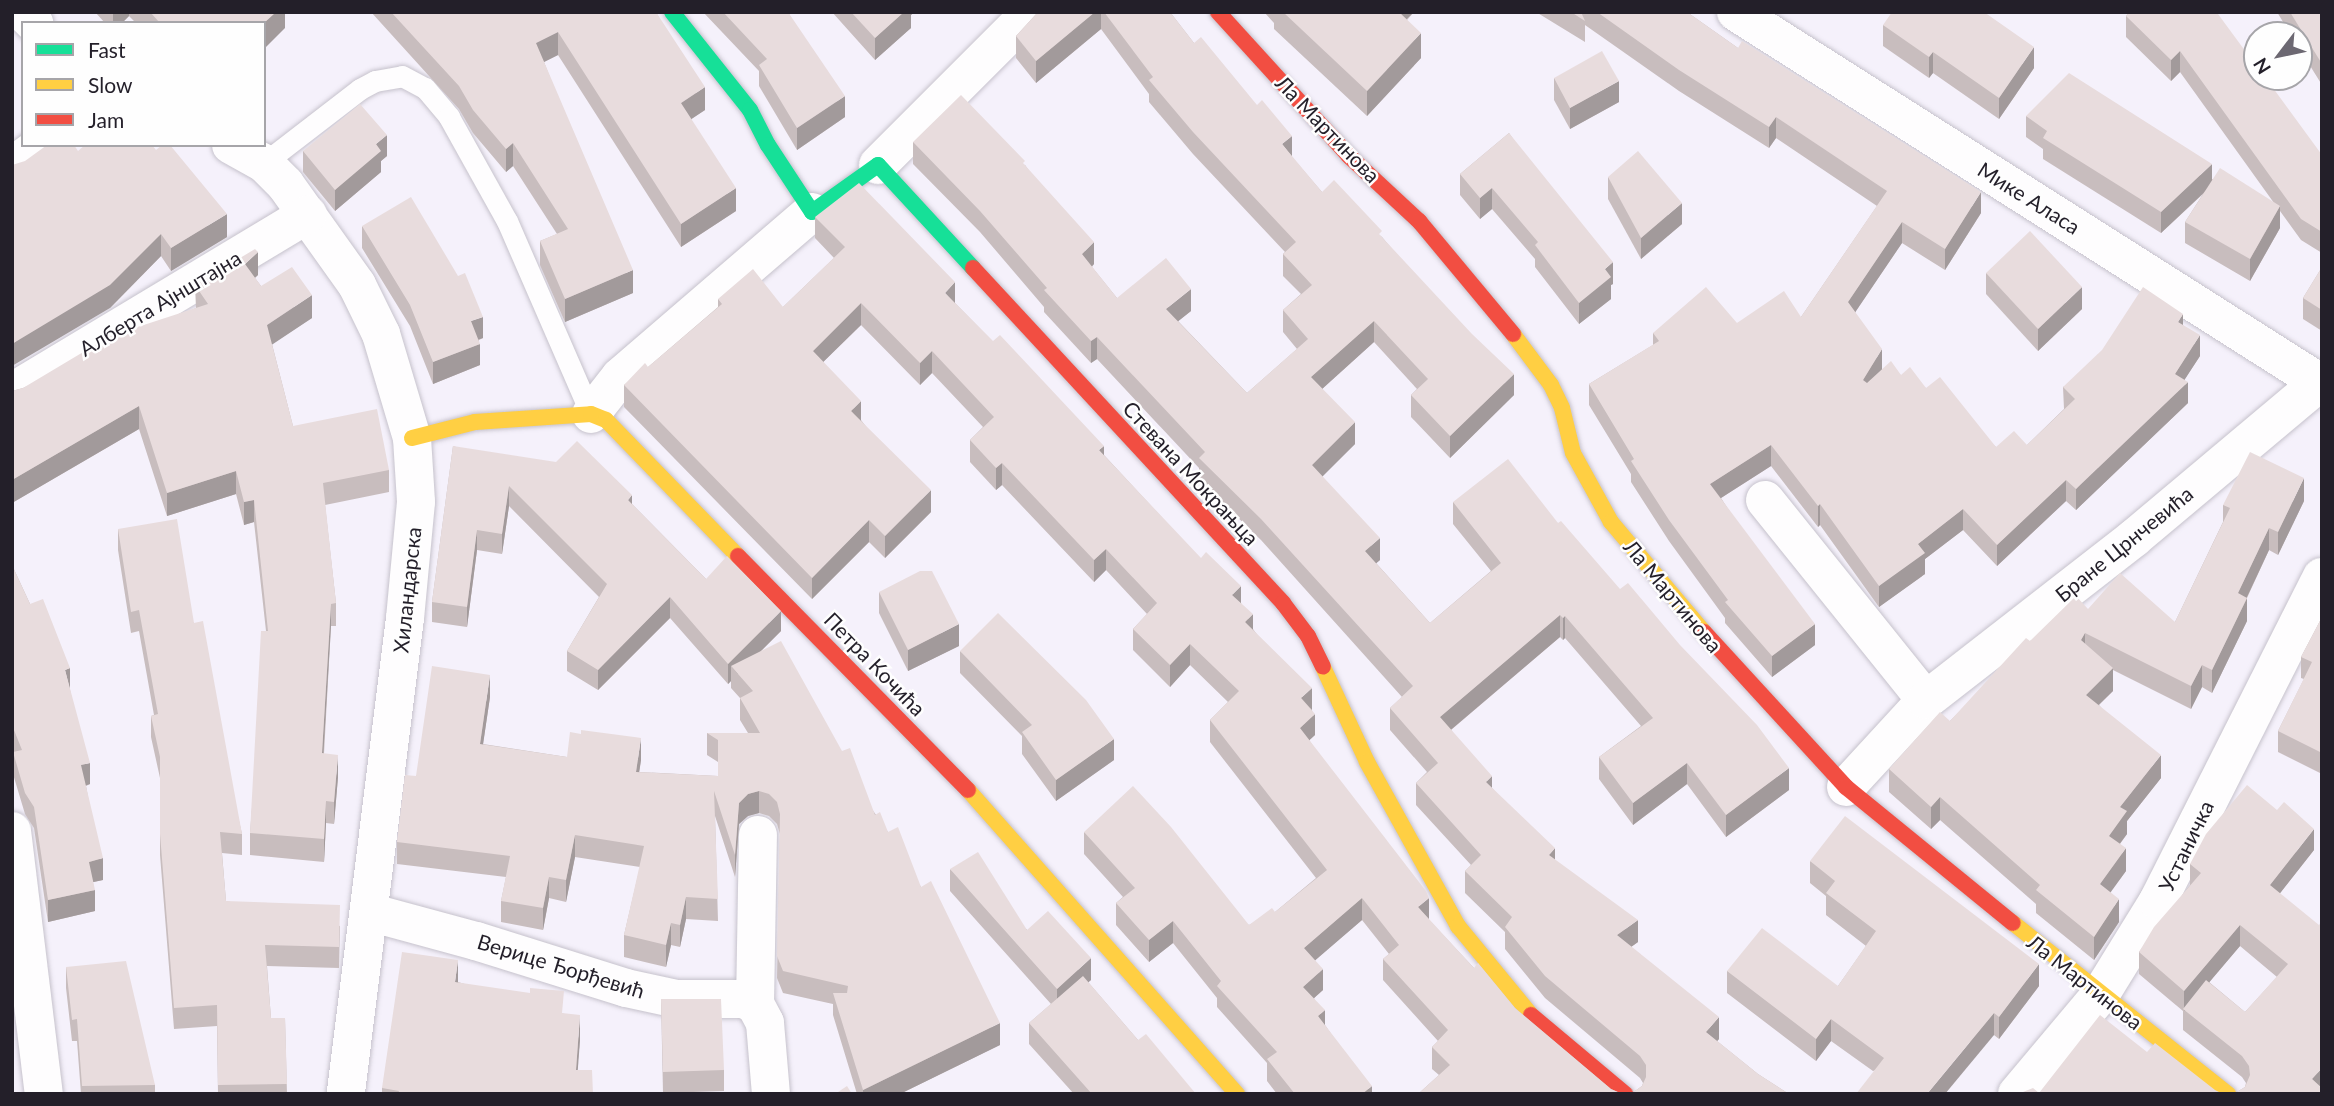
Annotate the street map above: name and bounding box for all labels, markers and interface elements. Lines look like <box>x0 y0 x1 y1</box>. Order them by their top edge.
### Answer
legend <box>21 21 266 147</box>
north arrow <box>2243 21 2313 91</box>
text: Fast <box>88 37 125 62</box>
text: N <box>2248 54 2275 79</box>
street label: Ла Мартинова <box>1271 70 1385 188</box>
text: Slow <box>88 72 132 97</box>
text: Jam <box>88 107 124 132</box>
street label: Мике Аласа <box>1973 157 2085 239</box>
street label: Алберта Ајнштајна <box>75 245 245 361</box>
street label: Стевана Мокрањца <box>1118 396 1264 550</box>
street label: Бране Црнчевића <box>2050 481 2198 607</box>
street label: Хиландарска <box>388 526 426 654</box>
street label: Ла Мартинова <box>1619 535 1727 657</box>
street label: Петра Кочића <box>819 607 931 721</box>
street label: Устаничка <box>2153 796 2219 896</box>
street label: Верице Ђорђевић <box>474 929 648 1003</box>
street label: Ла Мартинова <box>2022 929 2148 1035</box>

